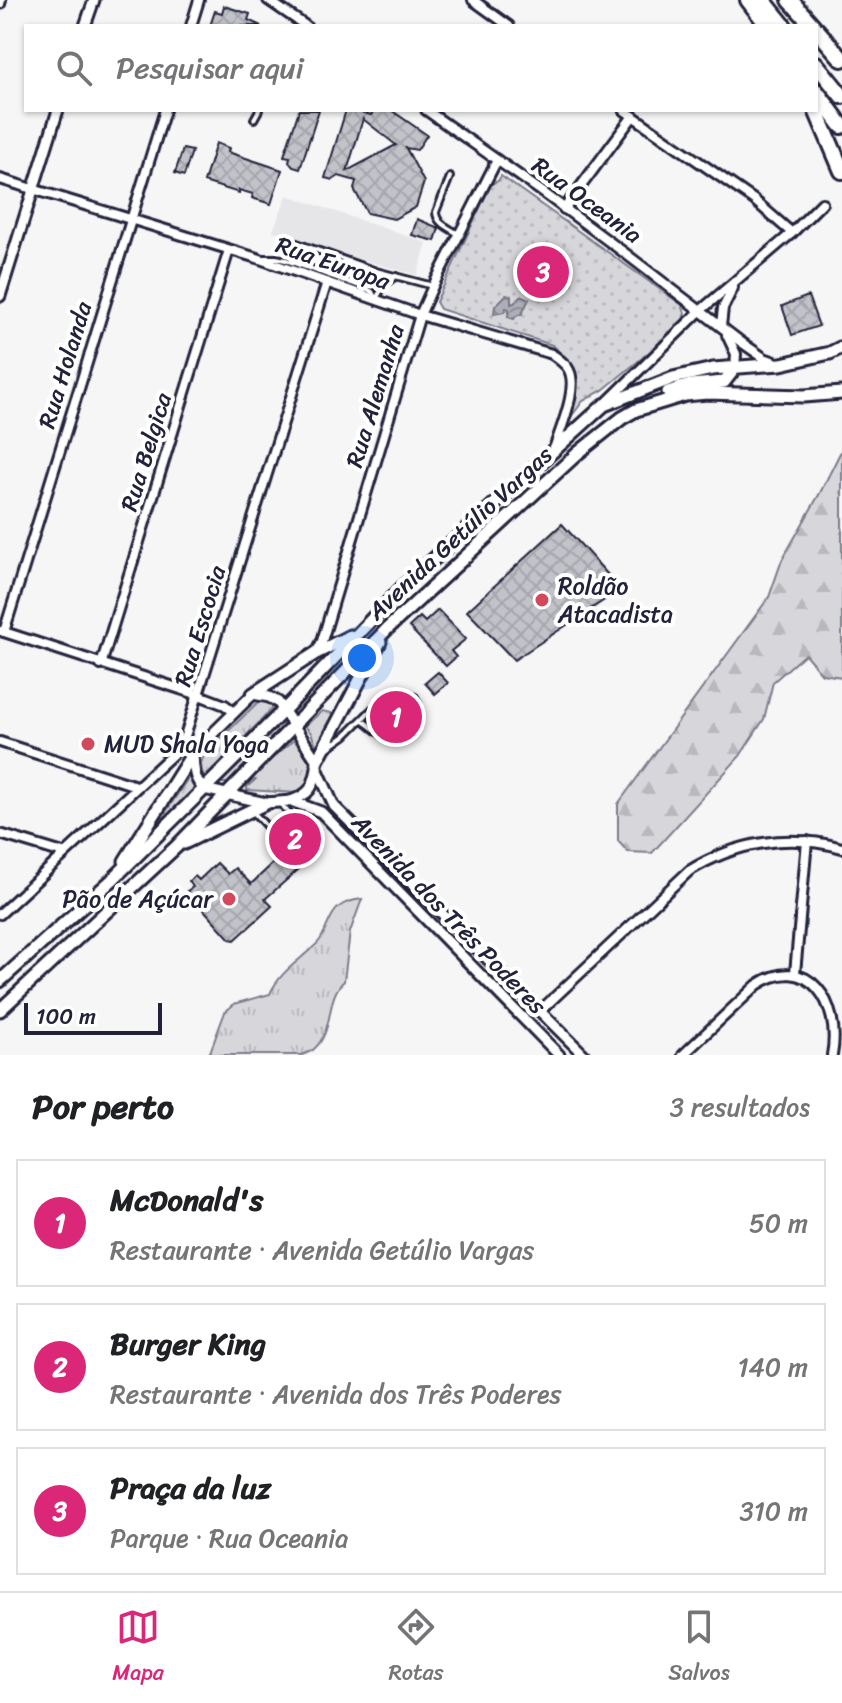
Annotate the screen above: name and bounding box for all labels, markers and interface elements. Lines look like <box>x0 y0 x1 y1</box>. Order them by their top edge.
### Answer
search box <box>24 24 818 112</box>
text: Pesquisar aqui <box>116 41 304 95</box>
icon: search <box>52 46 96 90</box>
street label: Rua Oceania <box>523 145 651 255</box>
street label: Rua Europa <box>270 224 397 302</box>
pin: 3 <box>517 242 569 302</box>
street label: Rua Holanda <box>26 295 105 434</box>
street label: Rua Alemanha <box>333 318 417 473</box>
street label: Rua Belgica <box>108 386 184 517</box>
street label: Avenida Getúlio Vargas <box>357 435 563 631</box>
street label: Rua Escocia <box>162 559 239 692</box>
place label: Roldão Atacadista <box>557 565 673 635</box>
marker: Roldão Atacadista <box>533 591 551 609</box>
your location <box>342 638 382 678</box>
pin: 1 <box>370 687 422 747</box>
place label: MUD Shala Yoga <box>104 723 269 765</box>
marker: MUD Shala Yoga <box>79 735 97 753</box>
street label: Avenida dos Três Poderes <box>340 803 557 1025</box>
pin: 2 <box>269 809 321 869</box>
place label: Pão de Açúcar <box>62 878 214 920</box>
marker: Pão de Açúcar <box>220 890 238 908</box>
text: 100 m <box>36 997 96 1036</box>
scale bar <box>24 999 162 1035</box>
text: Por perto <box>32 1077 174 1137</box>
text: 3 resultados <box>670 1084 810 1130</box>
text: McDonald's <box>110 1173 263 1227</box>
text: 1 <box>54 1200 66 1246</box>
text: 50 m <box>749 1200 808 1246</box>
text: Restaurante · Avenida Getúlio Vargas <box>110 1227 534 1273</box>
text: Burger King <box>110 1317 266 1371</box>
text: 2 <box>52 1344 68 1390</box>
text: 140 m <box>737 1344 808 1390</box>
text: Restaurante · Avenida dos Três Poderes <box>110 1371 562 1417</box>
text: Praça da luz <box>110 1461 271 1515</box>
text: 3 <box>53 1488 67 1534</box>
text: 310 m <box>739 1488 808 1534</box>
text: Parque · Rua Oceania <box>110 1515 348 1561</box>
tab: Mapa <box>112 1605 164 1692</box>
tab: Rotas <box>388 1605 444 1692</box>
tab: Salvos <box>668 1605 730 1692</box>

